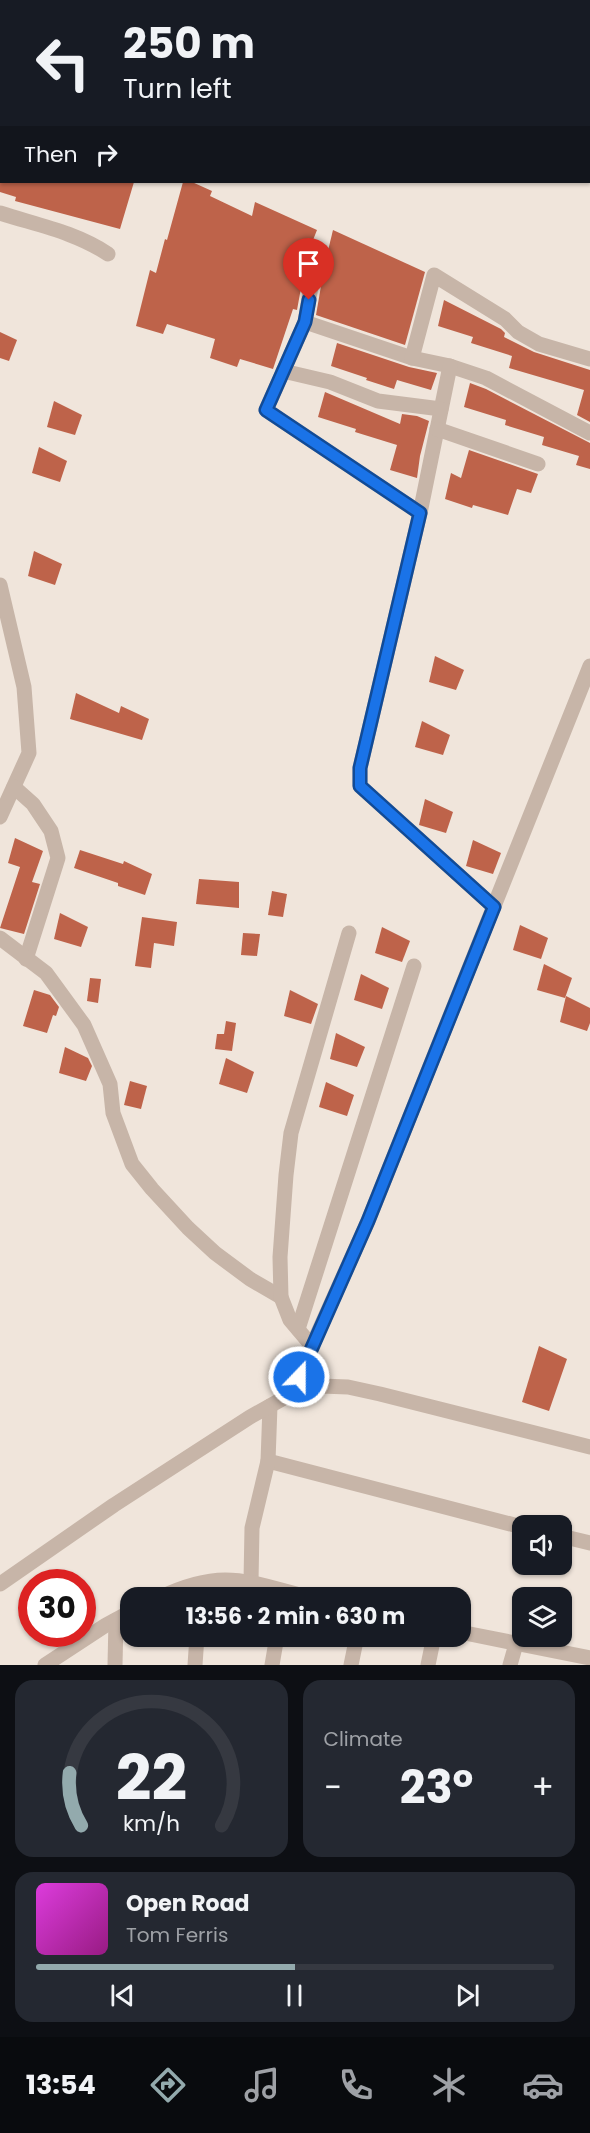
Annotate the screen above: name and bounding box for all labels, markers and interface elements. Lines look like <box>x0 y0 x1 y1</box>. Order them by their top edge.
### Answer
text: 250 m <box>123 14 255 73</box>
icon: left <box>24 24 102 102</box>
text: Turn left <box>123 70 232 107</box>
icon: right <box>90 138 123 171</box>
text: Then <box>24 139 78 170</box>
pin <box>283 238 334 300</box>
icon: arrive <box>292 247 325 280</box>
position arrow <box>267 1345 331 1409</box>
map controls <box>512 1515 572 1647</box>
button: sound <box>512 1515 572 1575</box>
speed limit sign: 30 <box>18 1569 96 1647</box>
button: layers <box>512 1587 572 1647</box>
text: 13:56 · 2 min · 630 m <box>186 1601 405 1632</box>
text: Climate <box>324 1725 403 1753</box>
text: 22 <box>116 1734 187 1822</box>
text: 23° <box>400 1756 473 1819</box>
text: − <box>324 1764 342 1811</box>
text: + <box>531 1764 554 1811</box>
text: km/h <box>123 1808 180 1839</box>
text: Open Road <box>126 1888 250 1919</box>
text: Tom Ferris <box>126 1921 228 1949</box>
icon: previous <box>106 1979 139 2012</box>
icon: pause <box>278 1979 311 2012</box>
icon: next <box>451 1979 484 2012</box>
icon: directions <box>147 2064 189 2106</box>
icon: music <box>241 2064 283 2106</box>
icon: phone <box>335 2064 377 2106</box>
icon: climate <box>428 2064 470 2106</box>
icon: car <box>522 2064 564 2106</box>
text: 13:54 <box>26 2066 96 2103</box>

